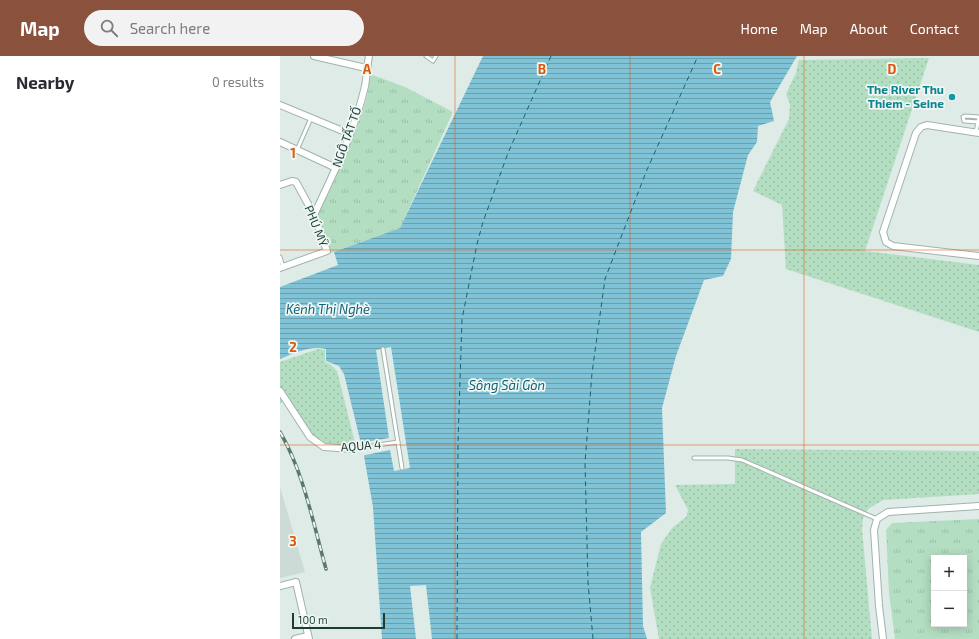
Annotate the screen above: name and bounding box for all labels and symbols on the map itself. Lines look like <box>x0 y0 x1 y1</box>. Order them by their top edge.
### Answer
text: A <box>363 61 372 77</box>
text: B <box>538 61 546 77</box>
text: C <box>713 61 721 77</box>
text: D <box>888 61 897 77</box>
place label: The River Thu Thiem - Seine <box>867 82 944 110</box>
marker: The River Thu Thiem - Seine <box>947 92 957 102</box>
street label: NGÔ TẤT TỐ <box>328 104 363 169</box>
text: 1 <box>290 145 296 161</box>
street label: PHÚ MỸ <box>302 203 332 248</box>
water label: Kênh Thị Nghè <box>286 301 370 317</box>
text: 2 <box>289 339 297 355</box>
water label: Sông Sài Gòn <box>469 377 545 393</box>
street label: AQUA 4 <box>340 437 382 454</box>
text: 3 <box>289 533 297 549</box>
scale bar <box>292 611 385 630</box>

